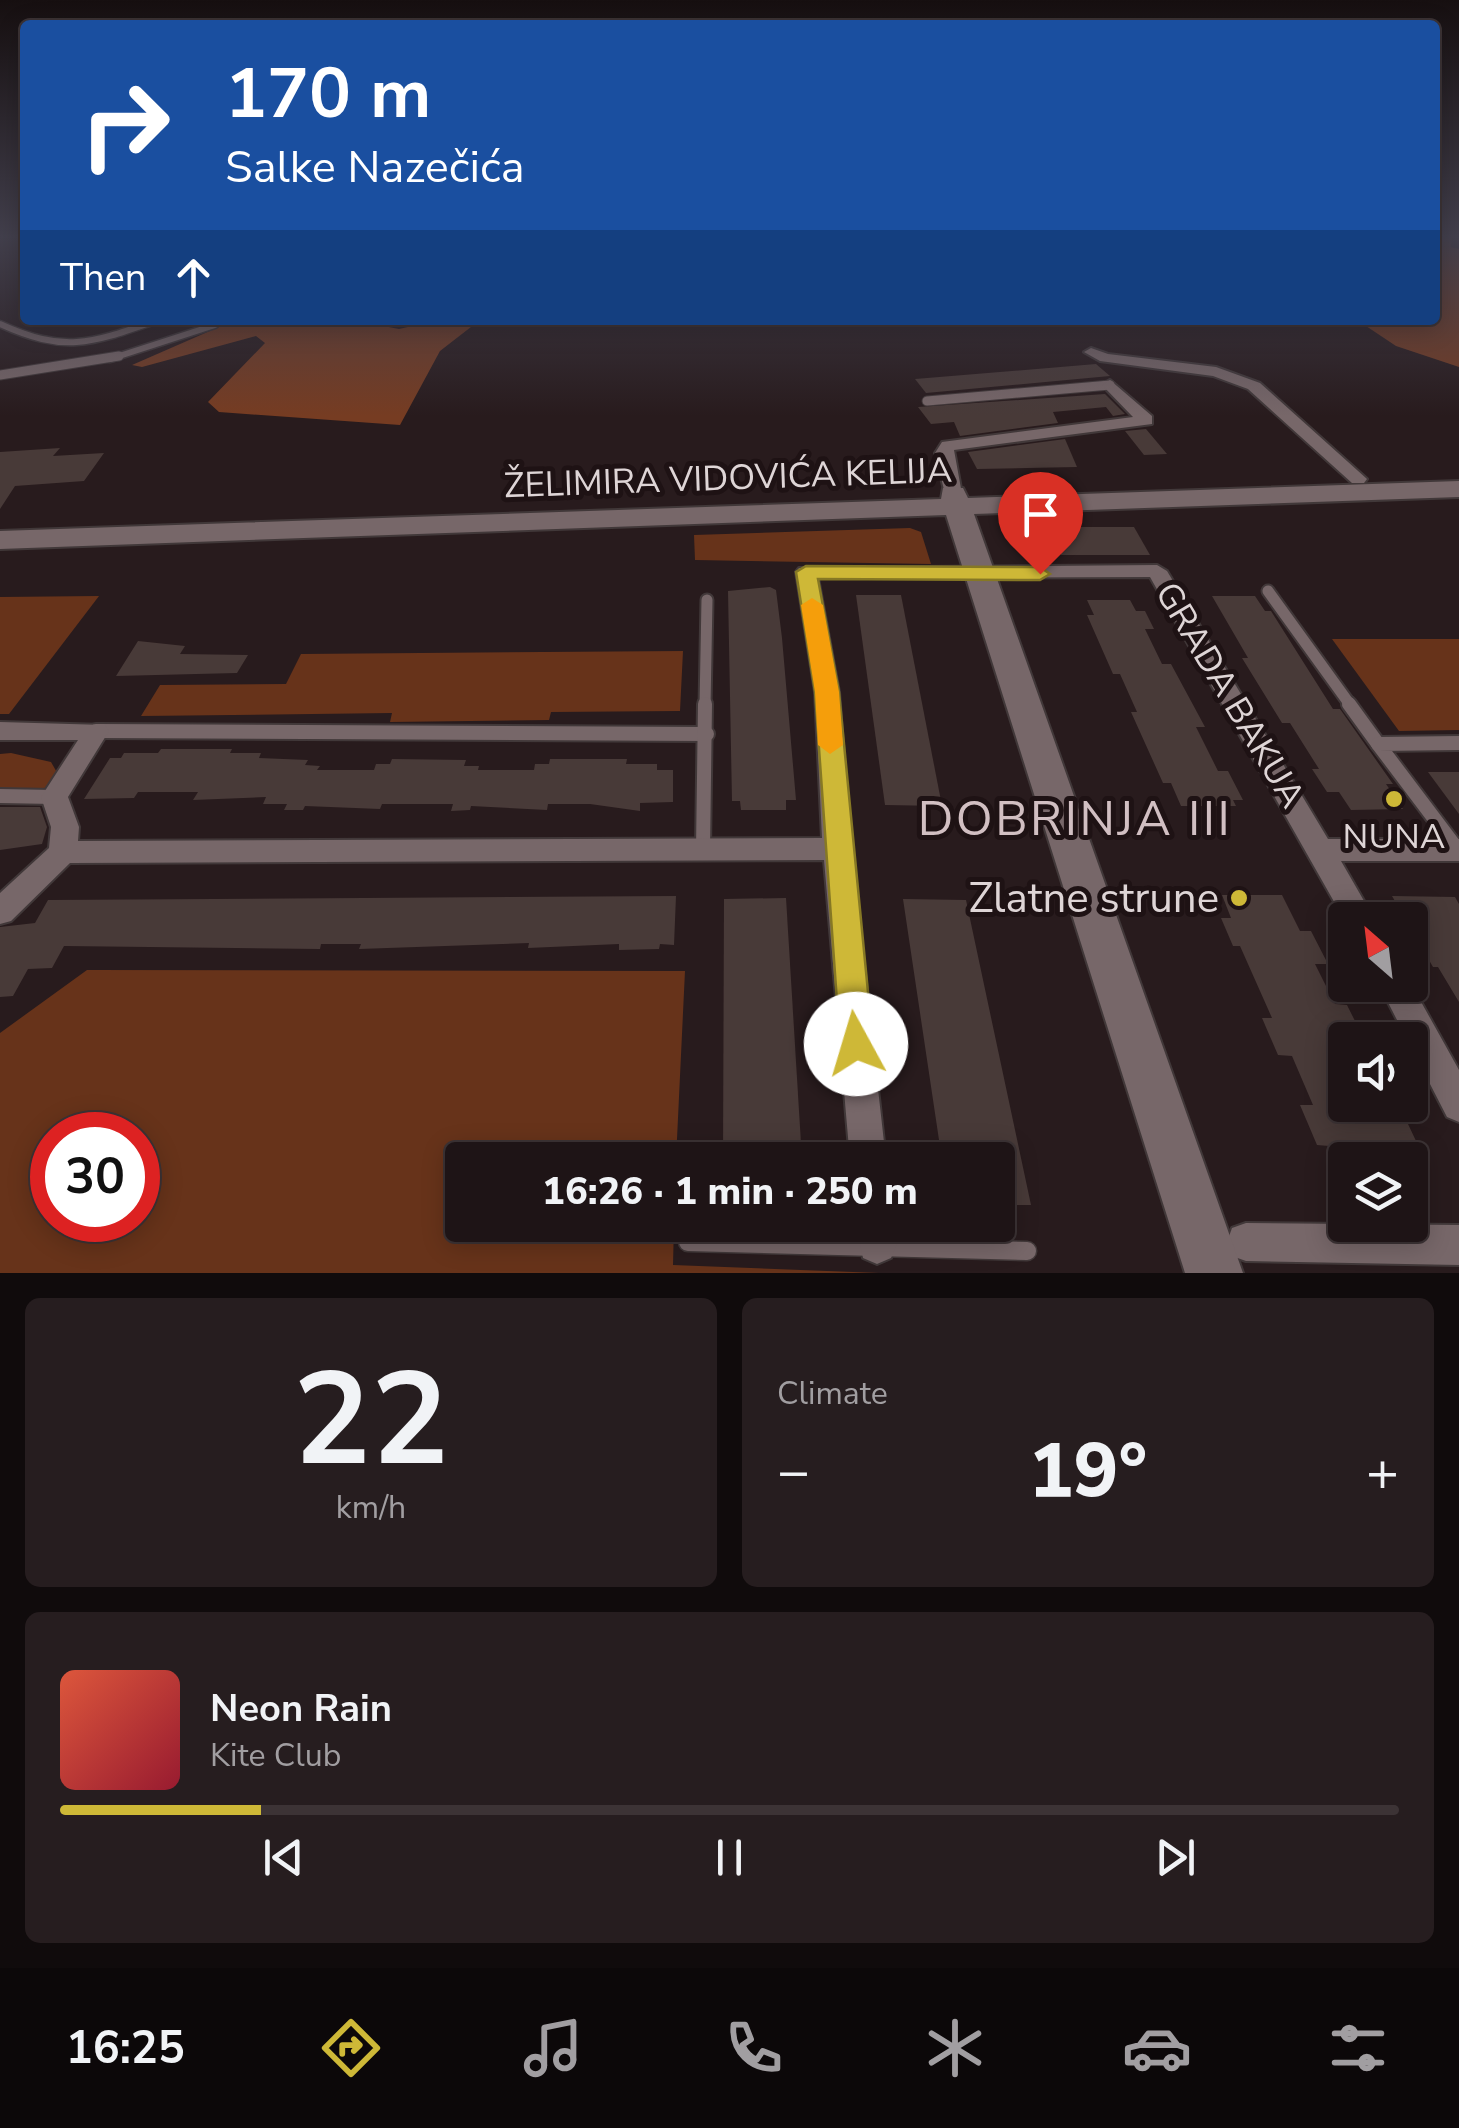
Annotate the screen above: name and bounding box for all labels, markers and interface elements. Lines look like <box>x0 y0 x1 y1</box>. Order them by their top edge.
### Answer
text: 170 m <box>225 46 431 142</box>
icon: right <box>60 60 190 190</box>
text: Salke Nazečića <box>225 137 525 198</box>
icon: ahead <box>166 250 221 305</box>
text: Then <box>60 252 146 303</box>
street label: ŽELIMIRA VIDOVIĆA KELIJA <box>503 447 953 509</box>
pin <box>998 472 1083 575</box>
icon: arrive <box>1013 487 1068 542</box>
street label: GRADA BAKUA <box>1144 574 1316 816</box>
district label: DOBRINJA III <box>918 786 1232 852</box>
marker: NUNA <box>1383 788 1405 810</box>
place label: NUNA <box>1343 813 1445 860</box>
place label: Zlatne strune <box>968 870 1219 927</box>
marker: Zlatne strune <box>1228 887 1250 909</box>
north arrow <box>1328 902 1428 1002</box>
map controls <box>1328 902 1428 1242</box>
position arrow <box>804 992 908 1096</box>
button: sound <box>1328 1022 1428 1122</box>
speed limit sign: 30 <box>30 1112 160 1242</box>
button: layers <box>1328 1142 1428 1242</box>
text: 16:26 · 1 min · 250 m <box>542 1166 918 1217</box>
text: 22 <box>293 1332 449 1509</box>
text: Climate <box>777 1372 888 1415</box>
text: 19° <box>1029 1420 1147 1522</box>
text: − <box>777 1434 810 1509</box>
text: + <box>1366 1434 1399 1509</box>
text: km/h <box>336 1486 406 1529</box>
text: Neon Rain <box>210 1683 392 1734</box>
text: Kite Club <box>210 1734 341 1777</box>
icon: previous <box>256 1830 311 1885</box>
icon: pause <box>702 1830 757 1885</box>
icon: next <box>1148 1830 1203 1885</box>
icon: directions <box>316 2013 386 2083</box>
icon: music <box>518 2013 588 2083</box>
icon: phone <box>719 2013 789 2083</box>
icon: climate <box>920 2013 990 2083</box>
icon: car <box>1122 2013 1192 2083</box>
icon: filters <box>1323 2013 1393 2083</box>
text: 16:25 <box>66 2018 185 2079</box>

